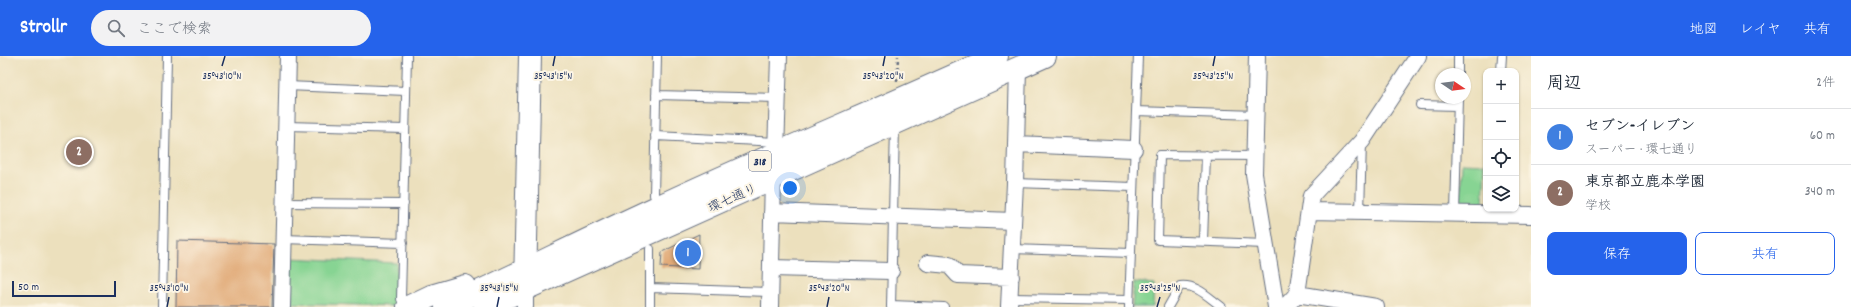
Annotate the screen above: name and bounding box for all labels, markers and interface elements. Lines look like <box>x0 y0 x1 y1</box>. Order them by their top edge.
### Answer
search box <box>91 10 371 46</box>
text: Strollr <box>20 15 67 42</box>
icon: search <box>105 17 127 39</box>
text: ここで検索 <box>137 19 212 41</box>
text: 地図 <box>1690 20 1718 40</box>
text: レイヤ <box>1740 20 1781 40</box>
text: 共有 <box>1803 20 1831 40</box>
north arrow <box>1435 68 1471 104</box>
map controls <box>1483 68 1519 212</box>
button: + <box>1483 68 1519 104</box>
text: 35°43'10"N <box>203 70 242 84</box>
text: 35°43'15"N <box>534 70 572 84</box>
text: 35°43'20"N <box>862 70 904 84</box>
text: 35°43'25"N <box>1193 70 1233 84</box>
text: 周辺 <box>1547 73 1581 97</box>
text: 2件 <box>1816 74 1835 93</box>
button: − <box>1483 104 1519 140</box>
text: セブン-イレブン <box>1585 116 1695 138</box>
text: 1 <box>1559 127 1561 146</box>
text: 60 m <box>1810 127 1835 146</box>
pin: 2 <box>66 137 92 167</box>
button: locate <box>1483 140 1519 176</box>
text: スーパー · 環七通り <box>1585 141 1697 160</box>
road number: 318 <box>749 151 771 171</box>
text: 東京都立鹿本学園 <box>1585 172 1705 194</box>
button: layers <box>1483 176 1519 212</box>
your location <box>780 178 800 198</box>
street label: 環七通り <box>705 180 761 219</box>
text: 2 <box>1557 183 1563 202</box>
text: 340 m <box>1805 183 1835 202</box>
text: 学校 <box>1585 197 1611 216</box>
button: 保存 <box>1547 232 1687 275</box>
button: 共有 <box>1695 232 1835 275</box>
pin: 1 <box>675 238 701 268</box>
scale bar <box>12 279 116 298</box>
text: 50 m <box>18 280 39 296</box>
text: 35°43'10"N <box>150 282 189 296</box>
text: 35°43'15"N <box>480 282 518 296</box>
text: 35°43'20"N <box>808 282 850 296</box>
text: 35°43'25"N <box>1140 282 1180 296</box>

